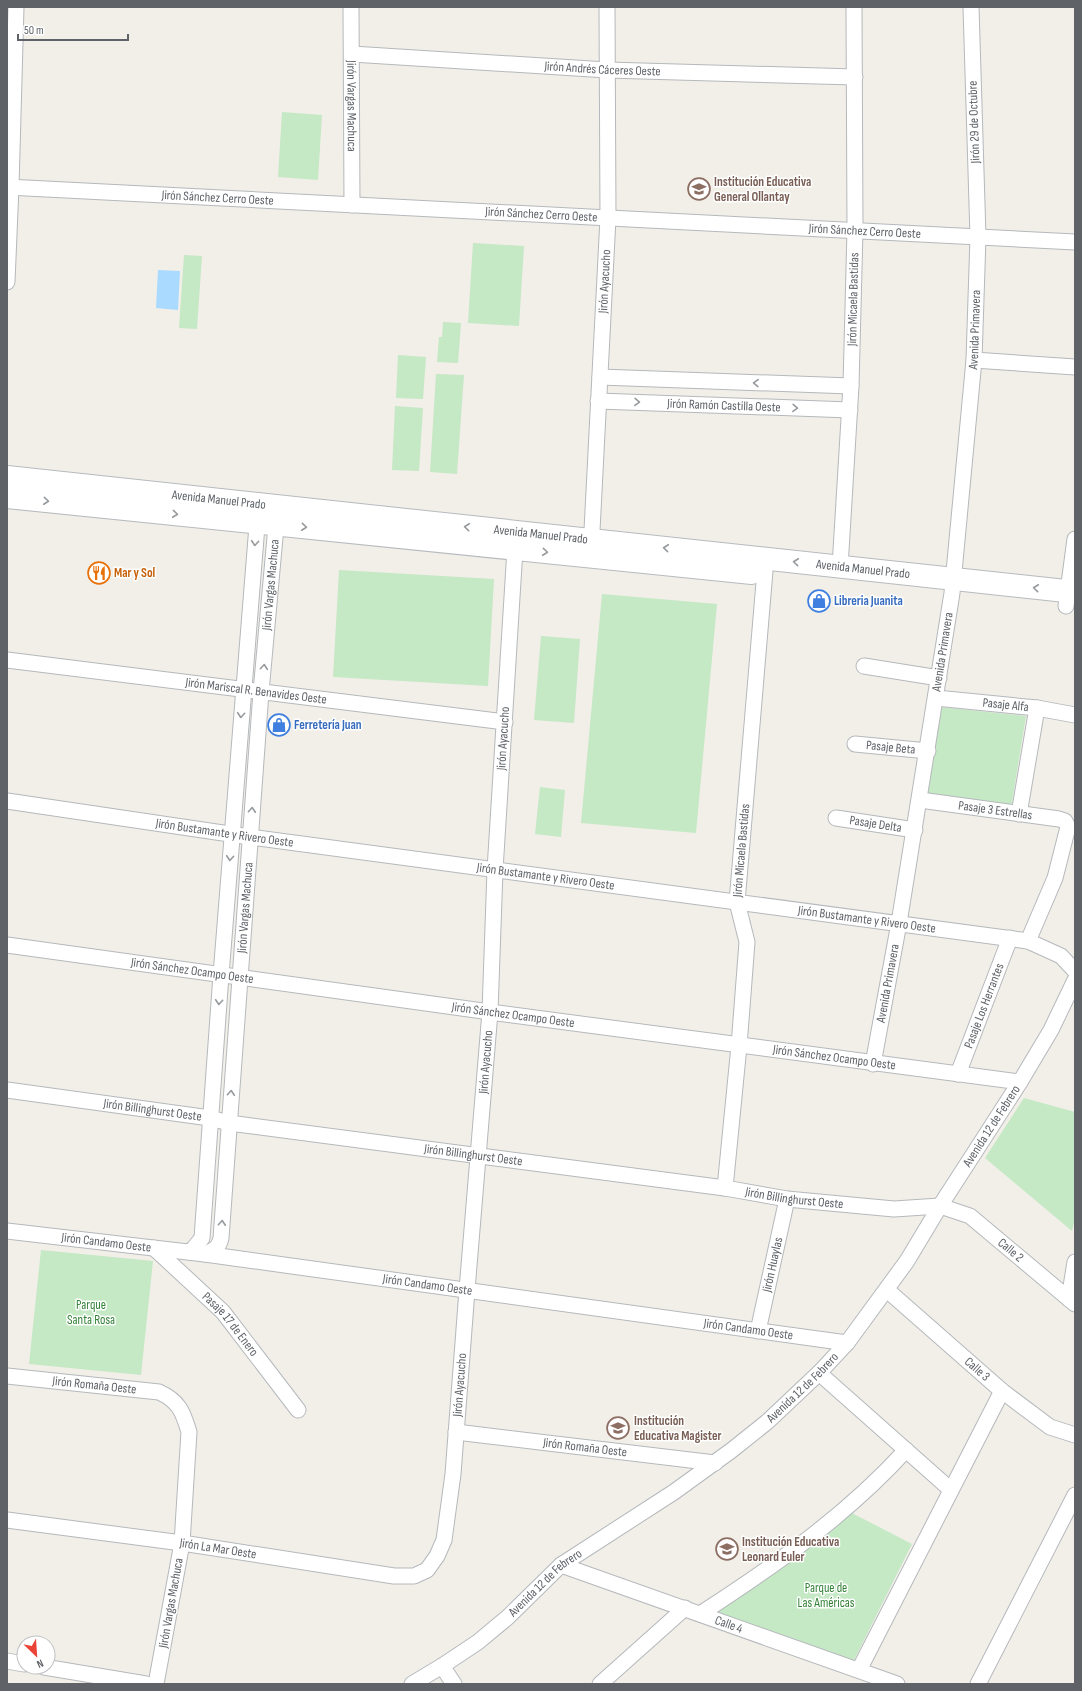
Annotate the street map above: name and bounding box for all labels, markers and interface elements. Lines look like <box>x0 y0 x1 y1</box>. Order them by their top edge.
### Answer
scale bar <box>18 16 128 42</box>
text: 50 m <box>24 23 44 38</box>
street label: Jirón Andrés Cáceres Oeste <box>543 58 661 80</box>
street label: Jirón Vargas Machuca <box>343 59 360 152</box>
street label: Jirón 29 de Octubre <box>965 80 983 165</box>
place label: Institución Educativa General Ollantay <box>714 174 811 205</box>
school or university icon: Institución Educativa General Ollantay <box>686 176 712 202</box>
street label: Jirón Sánchez Cerro Oeste <box>160 187 274 209</box>
street label: Jirón Sánchez Cerro Oeste <box>484 204 598 225</box>
street label: Jirón Sánchez Cerro Oeste <box>807 220 921 242</box>
street label: Jirón Ayacucho <box>595 249 614 315</box>
street label: Jirón Micaela Bastidas <box>844 252 862 347</box>
street label: Avenida Primavera <box>965 290 984 371</box>
one-way arrow <box>753 378 759 387</box>
street label: Jirón Ramón Castilla Oeste <box>666 395 781 416</box>
one-way arrow <box>634 398 640 407</box>
one-way arrow <box>792 404 798 412</box>
street label: Avenida Manuel Prado <box>170 487 267 513</box>
one-way arrow <box>43 496 49 505</box>
one-way arrow <box>172 509 178 518</box>
street label: Avenida Manuel Prado <box>492 521 589 548</box>
one-way arrow <box>301 522 307 531</box>
one-way arrow <box>464 523 471 532</box>
street label: Jirón Vargas Machuca <box>259 539 283 632</box>
one-way arrow <box>250 540 259 546</box>
one-way arrow <box>663 544 669 553</box>
one-way arrow <box>542 547 548 556</box>
street label: Avenida Manuel Prado <box>814 556 911 582</box>
one-way arrow <box>793 558 799 567</box>
restaurant icon: Mar y Sol <box>86 560 112 586</box>
place label: Mar y Sol <box>114 565 156 581</box>
one-way arrow <box>1033 584 1039 593</box>
shop icon: Libreria Juanita <box>806 588 832 614</box>
place label: Libreria Juanita <box>834 593 903 609</box>
street label: Avenida Primavera <box>928 611 957 693</box>
one-way arrow <box>259 664 268 670</box>
street label: Jirón Mariscal R. Benavides Oeste <box>184 674 328 708</box>
street label: Pasaje Alfa <box>982 695 1030 715</box>
street label: Jirón Ayacucho <box>493 706 513 772</box>
one-way arrow <box>237 712 246 718</box>
shop icon: Ferretería Juan <box>266 712 292 738</box>
place label: Ferretería Juan <box>294 717 362 733</box>
street label: Pasaje Beta <box>865 737 916 758</box>
street label: Pasaje 3 Estrellas <box>957 797 1034 823</box>
street label: Jirón Micaela Bastidas <box>729 803 753 899</box>
one-way arrow <box>248 807 257 813</box>
street label: Pasaje Delta <box>848 812 903 836</box>
street label: Jirón Bustamante y Rivero Oeste <box>154 815 294 851</box>
one-way arrow <box>225 855 234 861</box>
street label: Jirón Bustamante y Rivero Oeste <box>475 859 616 894</box>
street label: Jirón Vargas Machuca <box>234 862 257 955</box>
street label: Jirón Bustamante y Rivero Oeste <box>796 902 937 937</box>
street label: Avenida Primavera <box>873 943 903 1025</box>
street label: Jirón Sánchez Ocampo Oeste <box>129 954 255 987</box>
street label: Pasaje Los Herrantes <box>961 961 1008 1051</box>
one-way arrow <box>214 999 223 1005</box>
street label: Jirón Sánchez Ocampo Oeste <box>450 999 576 1031</box>
street label: Jirón Ayacucho <box>475 1030 496 1095</box>
street label: Jirón Sánchez Ocampo Oeste <box>771 1041 897 1074</box>
street label: Avenida 12 de Febrero <box>959 1082 1024 1171</box>
one-way arrow <box>227 1090 236 1096</box>
street label: Jirón Billinghurst Oeste <box>102 1095 203 1125</box>
street label: Jirón Billinghurst Oeste <box>422 1141 523 1169</box>
street label: Jirón Billinghurst Oeste <box>743 1184 844 1212</box>
one-way arrow <box>217 1220 226 1226</box>
street label: Jirón Candamo Oeste <box>60 1229 152 1256</box>
street label: Jirón Huaylas <box>759 1235 786 1295</box>
street label: Calle 2 <box>995 1235 1027 1265</box>
street label: Jirón Candamo Oeste <box>381 1271 473 1299</box>
street label: Pasaje 17 de Enero <box>199 1289 262 1359</box>
park label: Parque Santa Rosa <box>67 1297 115 1328</box>
street label: Jirón Candamo Oeste <box>702 1315 794 1343</box>
street label: Avenida 12 de Febrero <box>763 1349 842 1427</box>
street label: Jirón Ayacucho <box>449 1353 470 1418</box>
street label: Calle 3 <box>961 1354 993 1385</box>
street label: Jirón Romaña Oeste <box>51 1373 137 1398</box>
place label: Institución Educativa Magister <box>634 1413 722 1444</box>
school or university icon: Institución Educativa Magister <box>605 1415 631 1441</box>
street label: Jirón Romaña Oeste <box>541 1434 628 1460</box>
place label: Institución Educativa Leonard Euler <box>742 1534 839 1565</box>
street label: Jirón La Mar Oeste <box>178 1535 258 1562</box>
school or university icon: Institución Educativa Leonard Euler <box>714 1536 740 1562</box>
street label: Avenida 12 de Febrero <box>504 1546 585 1621</box>
street label: Jirón Vargas Machuca <box>155 1557 187 1650</box>
park label: Parque de Las Américas <box>798 1580 855 1611</box>
street label: Calle 4 <box>713 1612 746 1637</box>
north arrow <box>16 1635 56 1675</box>
text: N <box>34 1656 45 1671</box>

